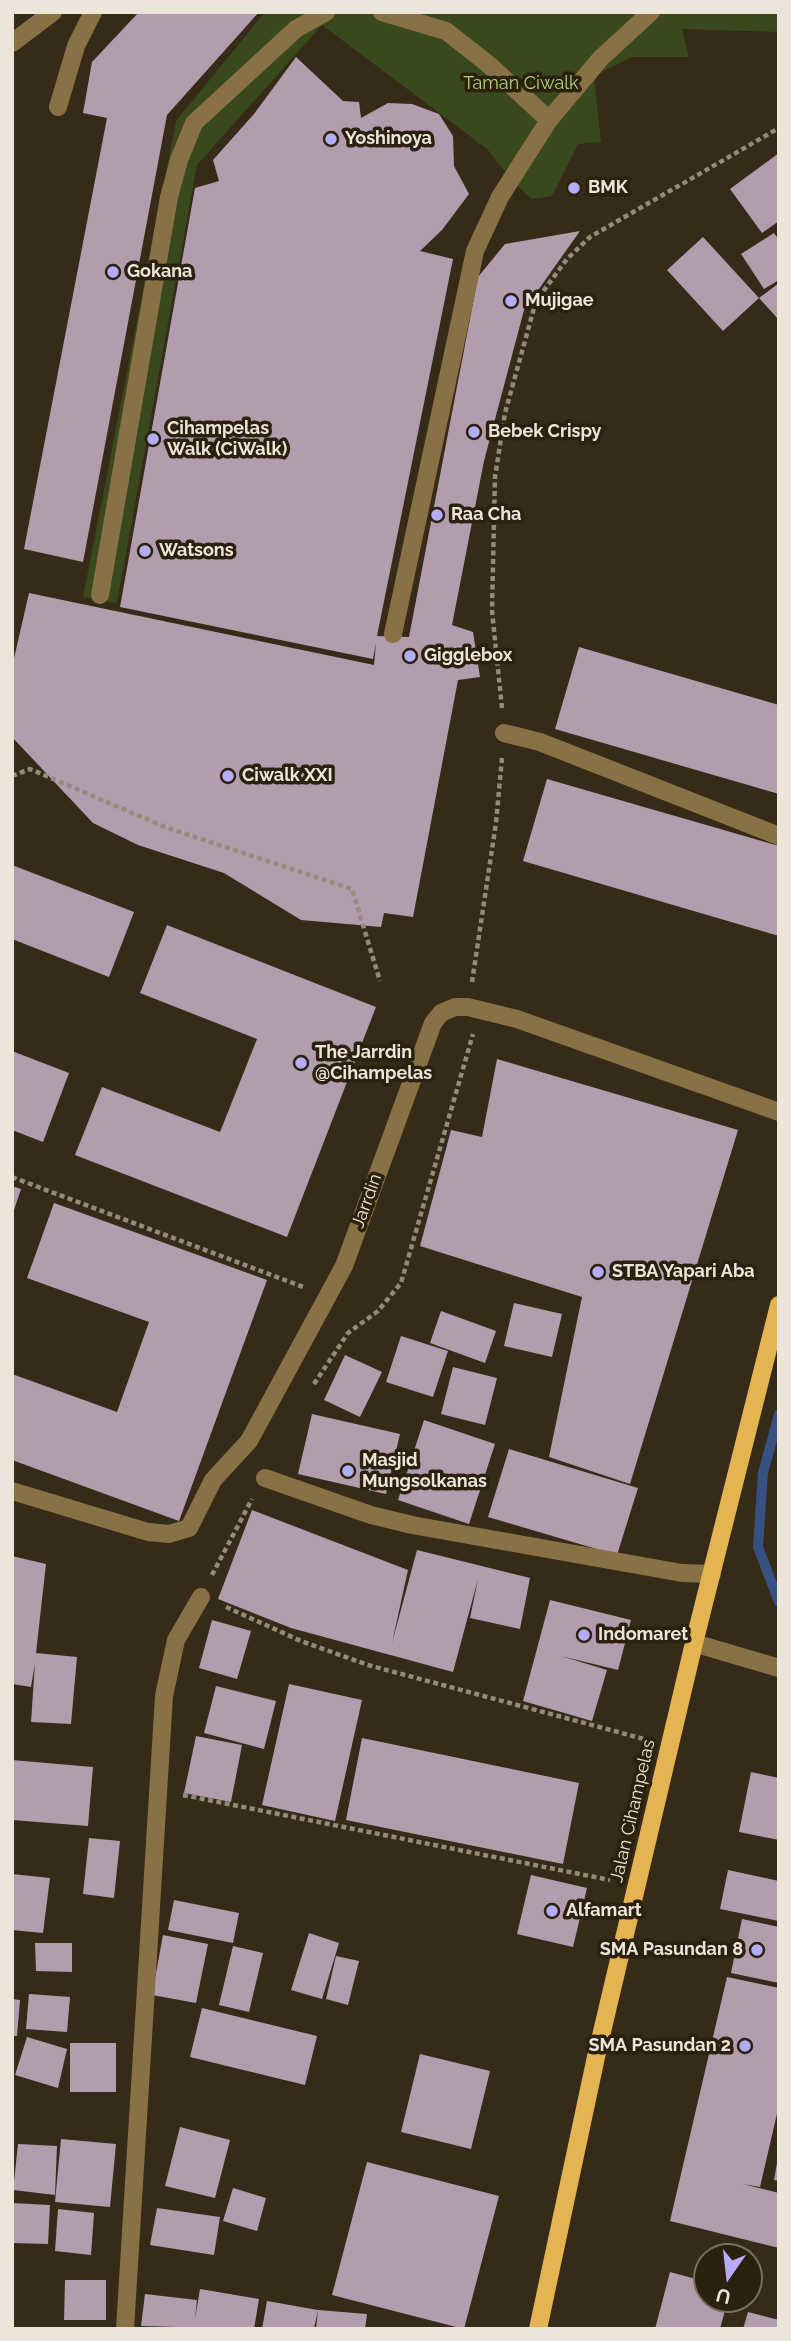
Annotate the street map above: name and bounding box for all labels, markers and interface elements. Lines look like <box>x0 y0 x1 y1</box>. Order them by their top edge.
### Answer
park label: Taman Ciwalk <box>463 73 579 95</box>
place label: Yoshinoya <box>345 128 432 150</box>
marker: Yoshinoya <box>323 131 339 147</box>
place label: BMK <box>588 177 628 199</box>
marker: BMK <box>566 180 582 196</box>
place label: Gokana <box>127 261 192 283</box>
marker: Gokana <box>105 264 121 280</box>
place label: Mujigae <box>525 290 594 312</box>
marker: Mujigae <box>503 293 519 309</box>
place label: Cihampelas Walk (CiWalk) <box>167 418 287 460</box>
place label: Bebek Crispy <box>488 421 601 443</box>
marker: Bebek Crispy <box>466 424 482 440</box>
marker: Cihampelas Walk (CiWalk) <box>145 431 161 447</box>
place label: Raa Cha <box>451 504 521 526</box>
marker: Raa Cha <box>429 507 445 523</box>
place label: Watsons <box>159 540 234 562</box>
marker: Watsons <box>137 543 153 559</box>
place label: Gigglebox <box>424 645 512 667</box>
marker: Gigglebox <box>402 648 418 664</box>
place label: Ciwalk XXI <box>242 765 333 787</box>
marker: Ciwalk XXI <box>220 768 236 784</box>
place label: The Jarrdin @Cihampelas <box>315 1042 432 1084</box>
marker: The Jarrdin @Cihampelas <box>293 1055 309 1071</box>
street label: Jarrdin <box>347 1171 387 1231</box>
place label: STBA Yapari Aba <box>612 1261 755 1283</box>
marker: STBA Yapari Aba <box>590 1264 606 1280</box>
place label: Masjid Mungsolkanas <box>362 1450 487 1492</box>
marker: Masjid Mungsolkanas <box>340 1463 356 1479</box>
place label: Indomaret <box>598 1624 688 1646</box>
marker: Indomaret <box>576 1627 592 1643</box>
street label: Jalan Cihampelas <box>606 1737 660 1885</box>
place label: Alfamart <box>566 1900 642 1922</box>
marker: Alfamart <box>544 1903 560 1919</box>
place label: SMA Pasundan 8 <box>600 1939 743 1961</box>
marker: SMA Pasundan 8 <box>749 1942 765 1958</box>
place label: SMA Pasundan 2 <box>588 2035 731 2057</box>
marker: SMA Pasundan 2 <box>737 2038 753 2054</box>
north arrow <box>693 2243 763 2313</box>
text: U <box>714 2284 733 2309</box>

